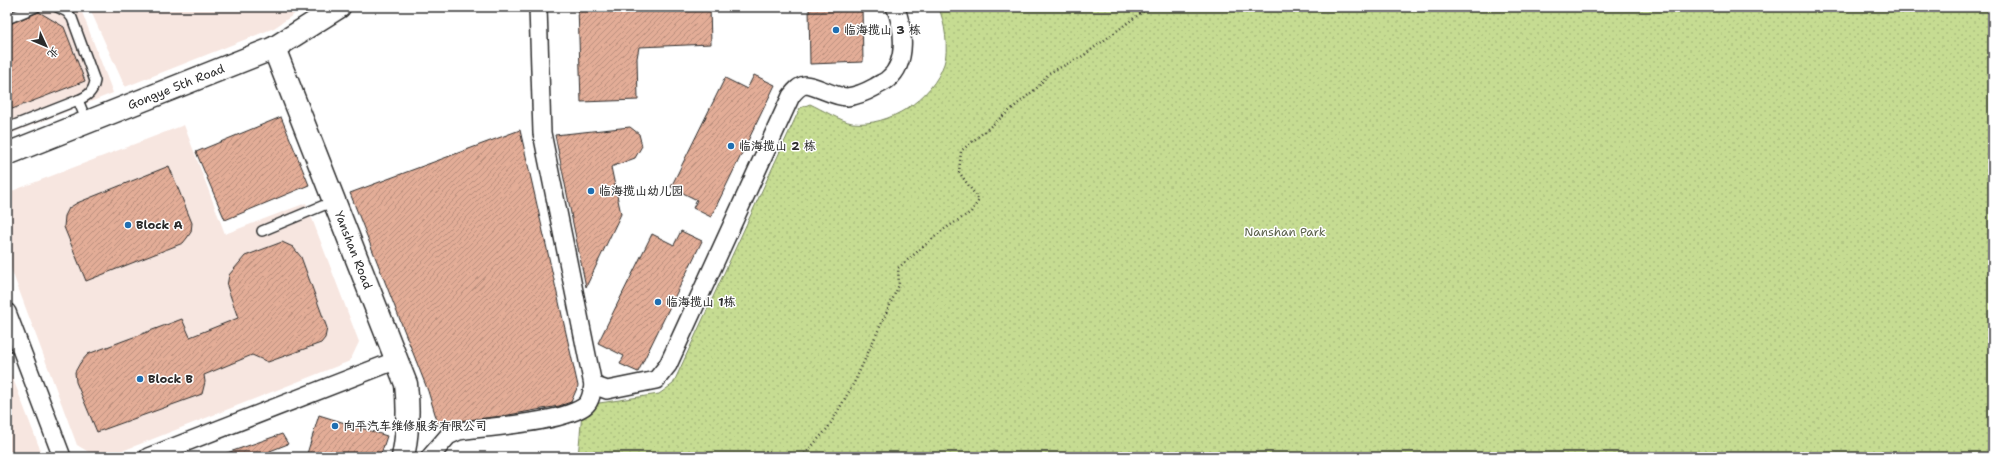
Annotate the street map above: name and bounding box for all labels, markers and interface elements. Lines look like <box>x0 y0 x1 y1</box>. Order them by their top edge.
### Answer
place label: 临海揽山 3 栋 <box>844 22 921 38</box>
marker: 临海揽山 3 栋 <box>831 25 841 35</box>
north arrow <box>26 26 66 66</box>
text: 北 <box>44 43 62 62</box>
street label: Gongye 5th Road <box>125 60 227 113</box>
place label: 临海揽山 2 栋 <box>739 138 816 154</box>
marker: 临海揽山 2 栋 <box>726 141 736 151</box>
place label: 临海揽山幼儿园 <box>599 183 683 199</box>
marker: 临海揽山幼儿园 <box>586 186 596 196</box>
street label: Yanshan Road <box>331 209 376 292</box>
place label: Block A <box>136 217 183 233</box>
marker: Block A <box>123 220 133 230</box>
park label: Nanshan Park <box>1244 224 1326 240</box>
place label: 临海揽山 1栋 <box>666 294 736 310</box>
marker: 临海揽山 1栋 <box>653 297 663 307</box>
place label: Block B <box>148 371 194 387</box>
marker: Block B <box>135 374 145 384</box>
place label: 向平汽车维修服务有限公司 <box>343 418 487 434</box>
marker: 向平汽车维修服务有限公司 <box>330 421 340 431</box>

